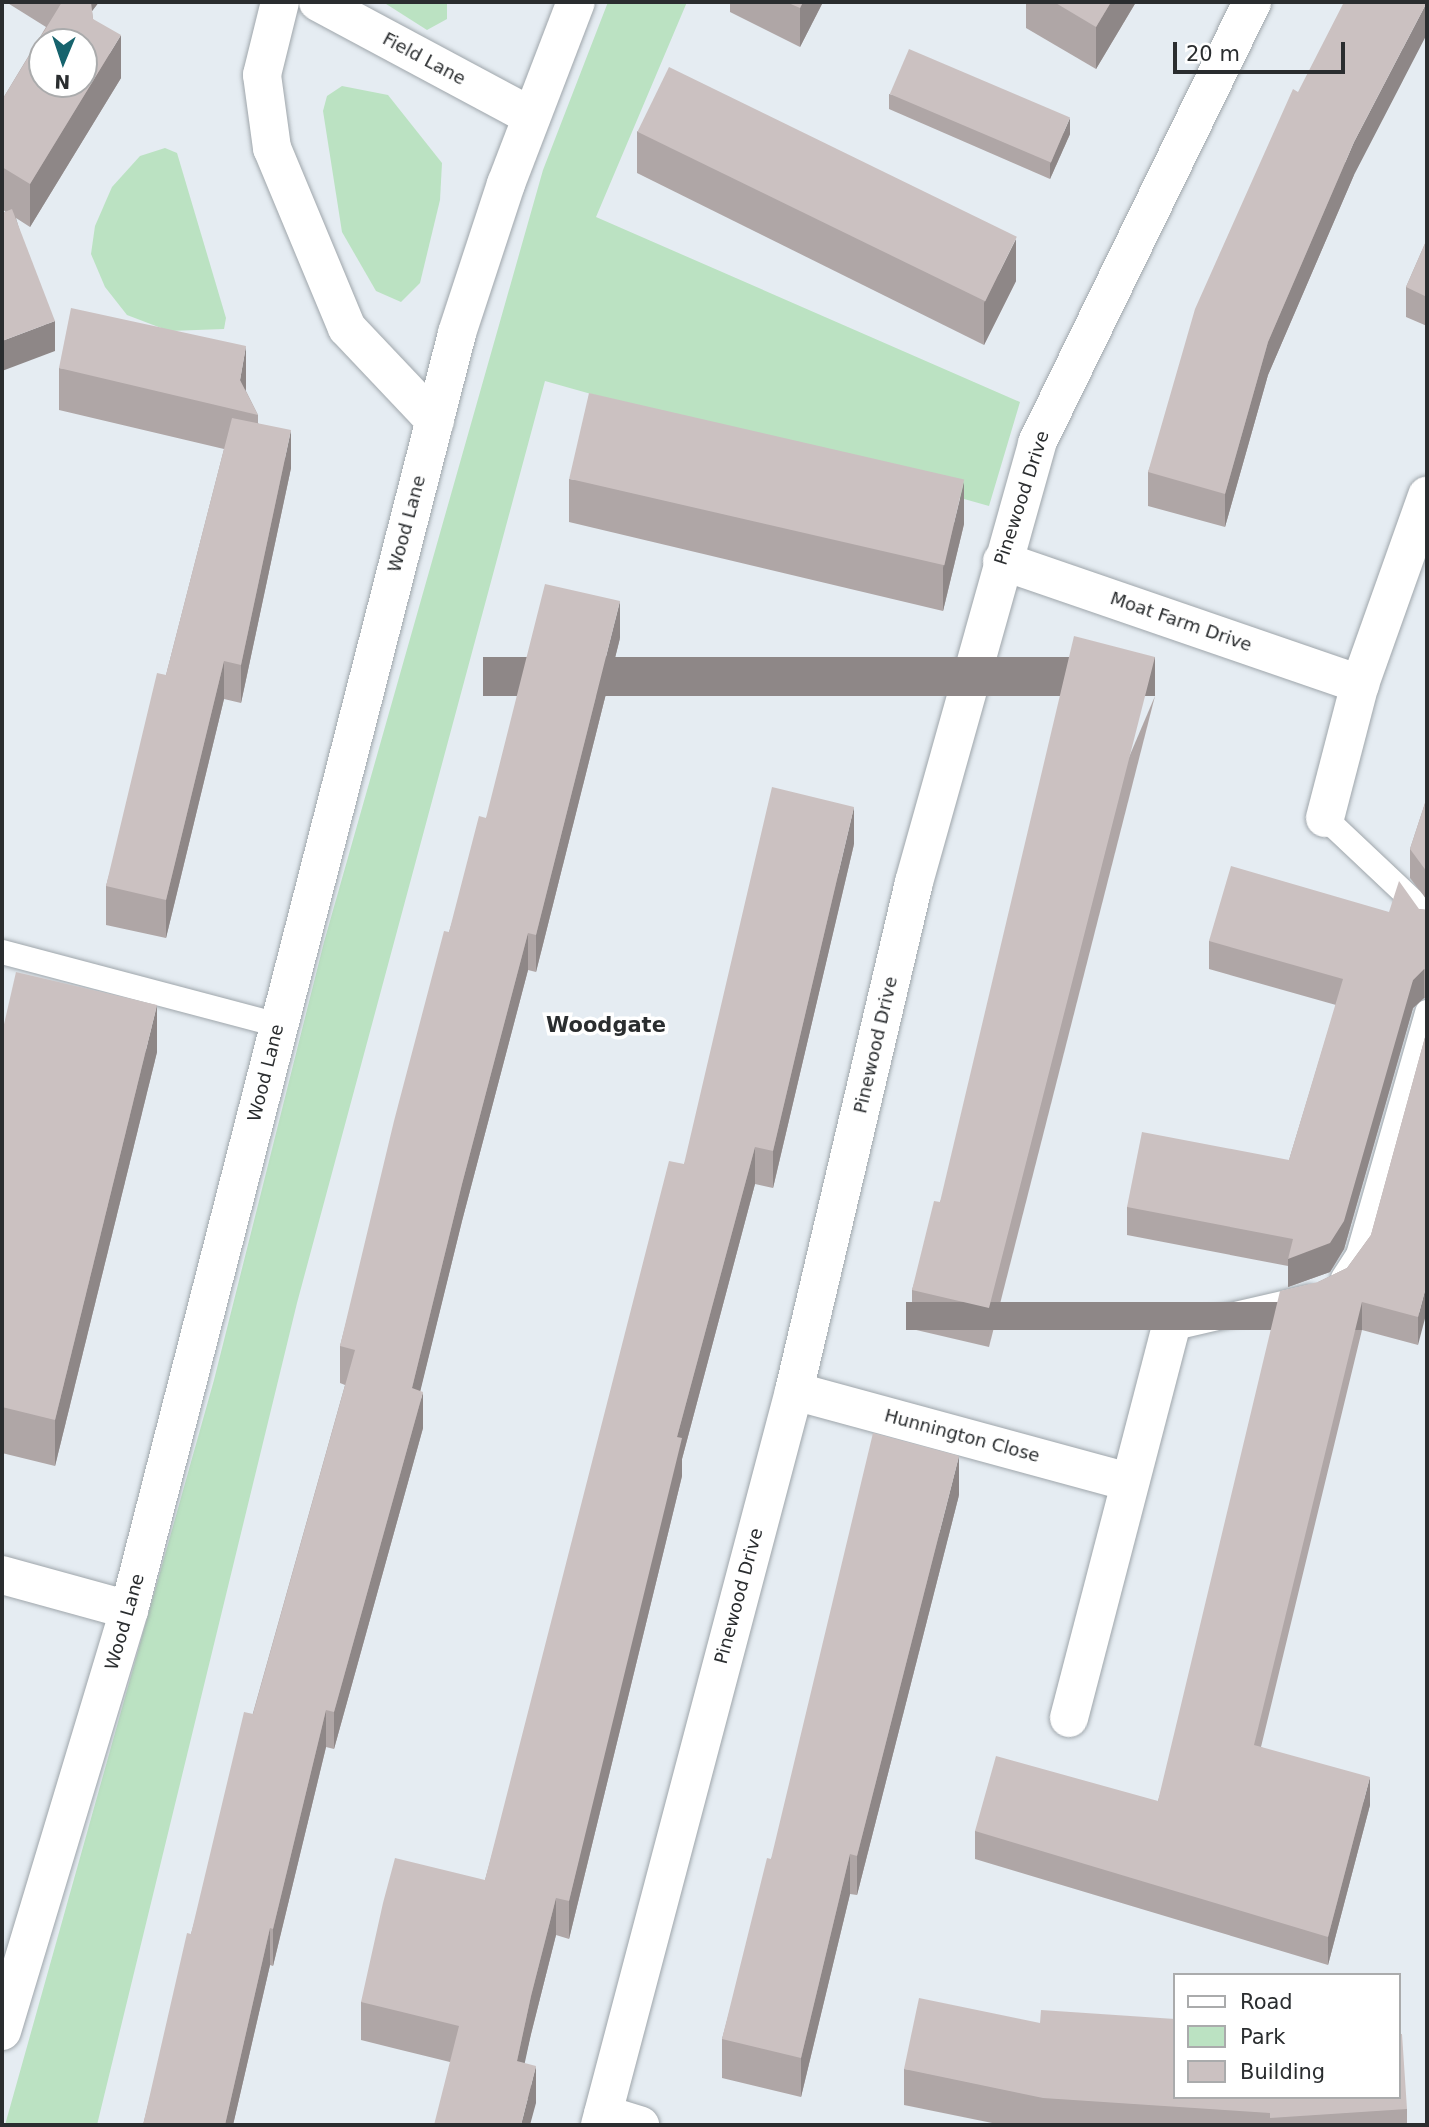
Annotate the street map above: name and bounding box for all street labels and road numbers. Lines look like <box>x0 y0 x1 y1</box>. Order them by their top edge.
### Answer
street label: Field Lane <box>379 28 469 90</box>
street label: Pinewood Drive <box>990 428 1054 568</box>
street label: Wood Lane <box>384 473 430 575</box>
street label: Moat Farm Drive <box>1107 588 1255 656</box>
street label: Pinewood Drive <box>850 974 902 1116</box>
street label: Wood Lane <box>243 1022 289 1124</box>
street label: Hunnington Close <box>882 1405 1042 1467</box>
street label: Pinewood Drive <box>710 1526 768 1666</box>
street label: Wood Lane <box>101 1571 149 1673</box>

